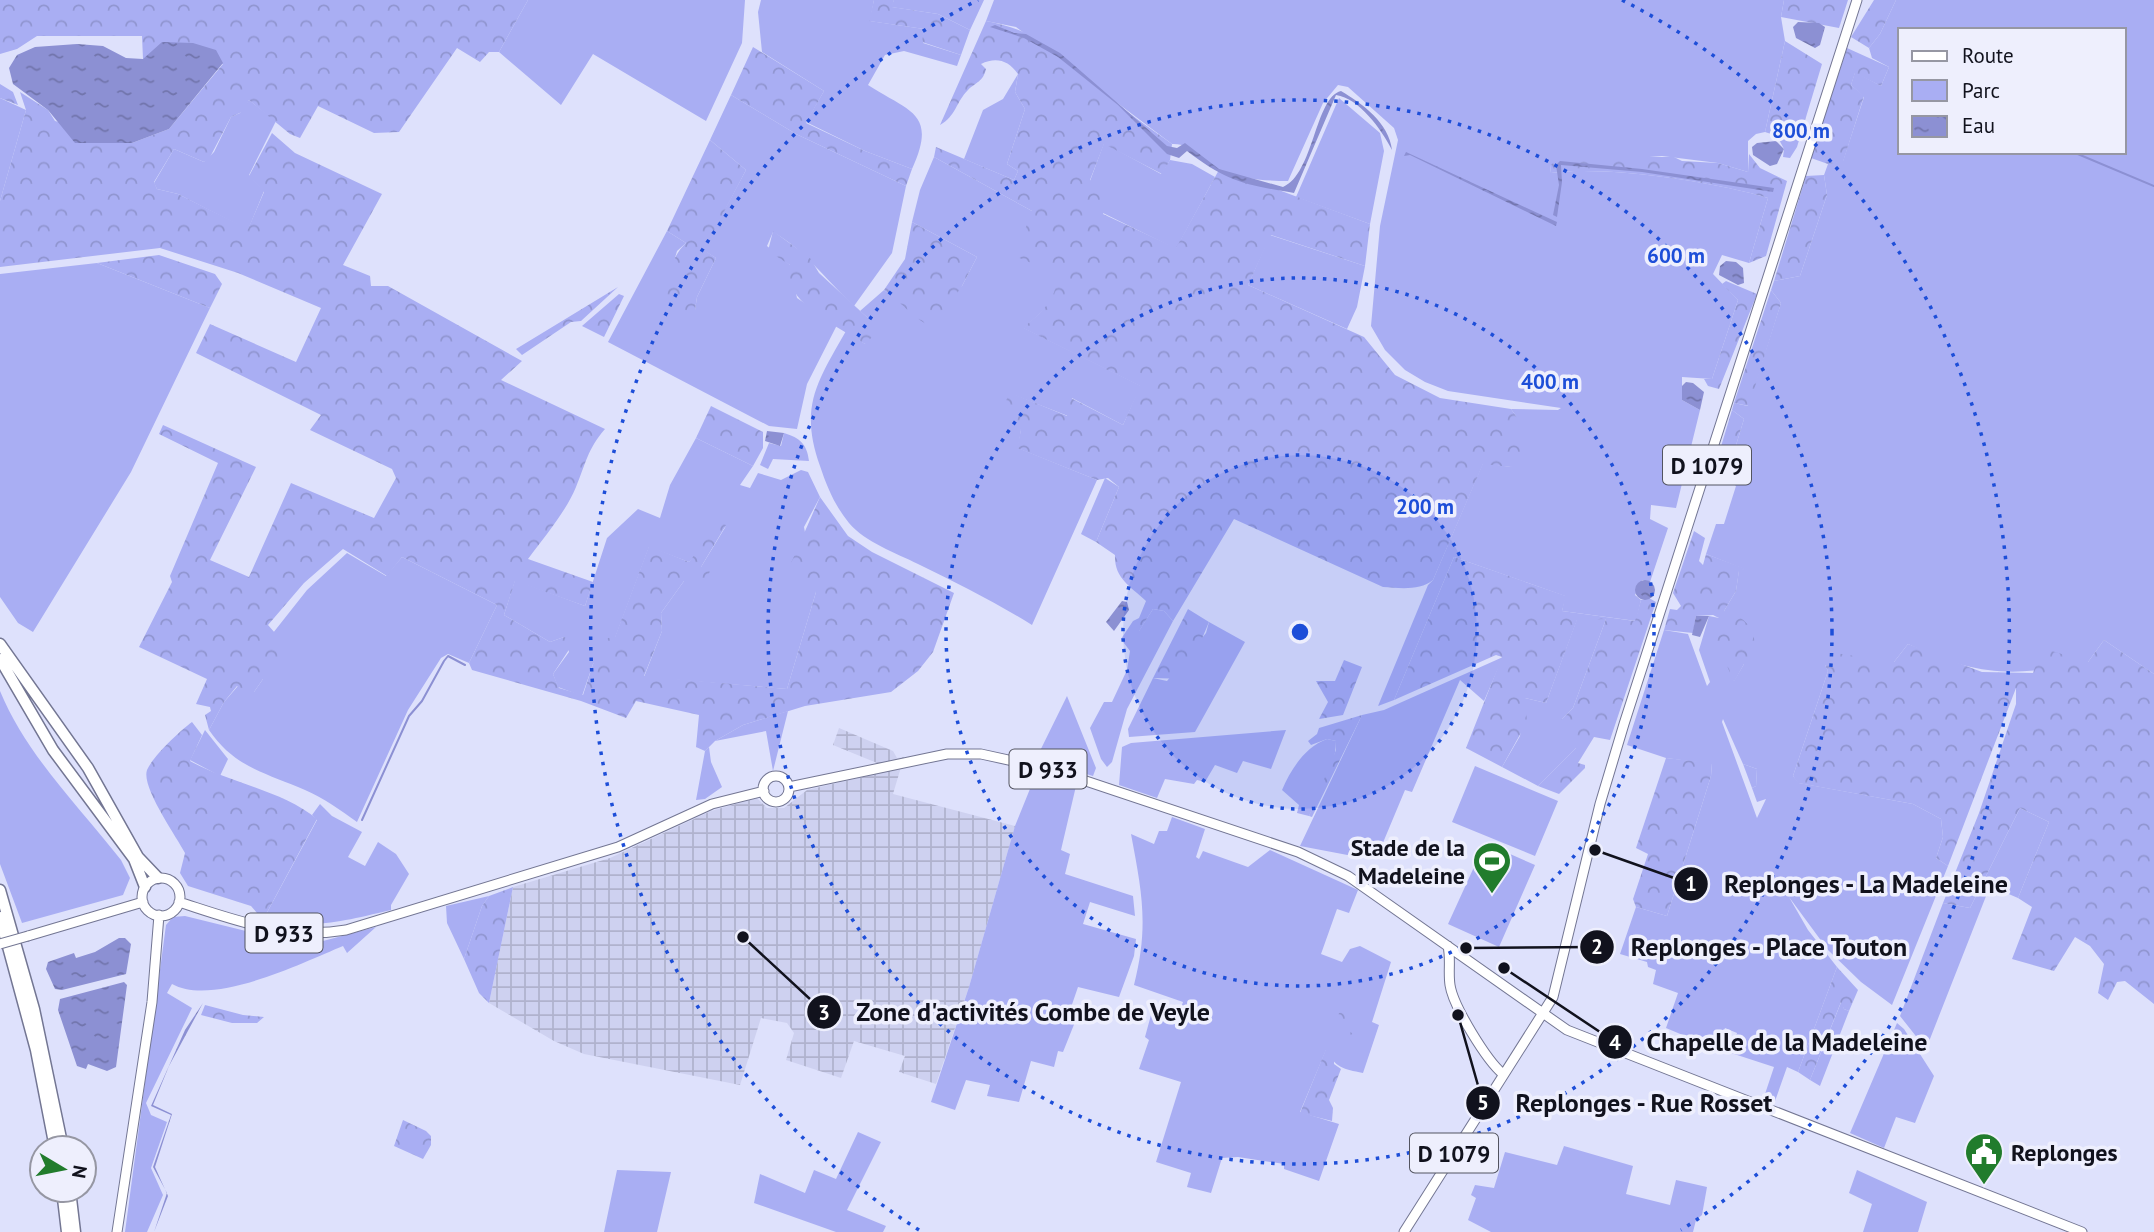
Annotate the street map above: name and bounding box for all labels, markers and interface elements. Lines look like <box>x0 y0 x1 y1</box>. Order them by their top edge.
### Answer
legend <box>1898 28 2126 154</box>
text: Route <box>1962 42 2014 69</box>
text: Parc <box>1962 77 2000 104</box>
text: Eau <box>1962 112 1995 139</box>
text: 800 m <box>1772 117 1830 144</box>
text: 600 m <box>1647 242 1705 269</box>
text: 400 m <box>1521 368 1579 395</box>
road number: D 1079 <box>1663 446 1751 485</box>
text: 200 m <box>1396 493 1454 520</box>
centre of rings <box>1288 620 1312 644</box>
road number: D 933 <box>1010 750 1086 789</box>
place label: Stade de la Madeleine <box>1351 832 1465 891</box>
sports icon: Stade de la Madeleine <box>1471 840 1513 895</box>
callout: Replonges - La Madeleine <box>1673 860 2023 907</box>
text: Replonges - La Madeleine <box>1724 867 2008 900</box>
text: 1 <box>1685 870 1697 897</box>
road number: D 933 <box>246 914 322 952</box>
callout: Replonges - Place Touton <box>1580 923 1923 970</box>
text: Replonges - Place Touton <box>1631 930 1907 963</box>
text: 2 <box>1591 933 1603 960</box>
callout: Zone d'activités Combe de Veyle <box>807 989 1224 1036</box>
text: Zone d'activités Combe de Veyle <box>856 995 1210 1028</box>
text: 3 <box>818 999 830 1026</box>
callout: Chapelle de la Madeleine <box>1597 1019 1941 1066</box>
text: Chapelle de la Madeleine <box>1647 1025 1927 1058</box>
text: 4 <box>1609 1029 1621 1056</box>
callout: Replonges - Rue Rosset <box>1465 1080 1788 1127</box>
text: Replonges - Rue Rosset <box>1516 1086 1772 1119</box>
text: 5 <box>1477 1089 1489 1116</box>
public building icon: Replonges <box>1963 1131 2005 1186</box>
north arrow <box>28 1134 98 1204</box>
road number: D 1079 <box>1410 1134 1498 1172</box>
place label: Replonges <box>2011 1137 2118 1168</box>
text: N <box>67 1164 93 1180</box>

